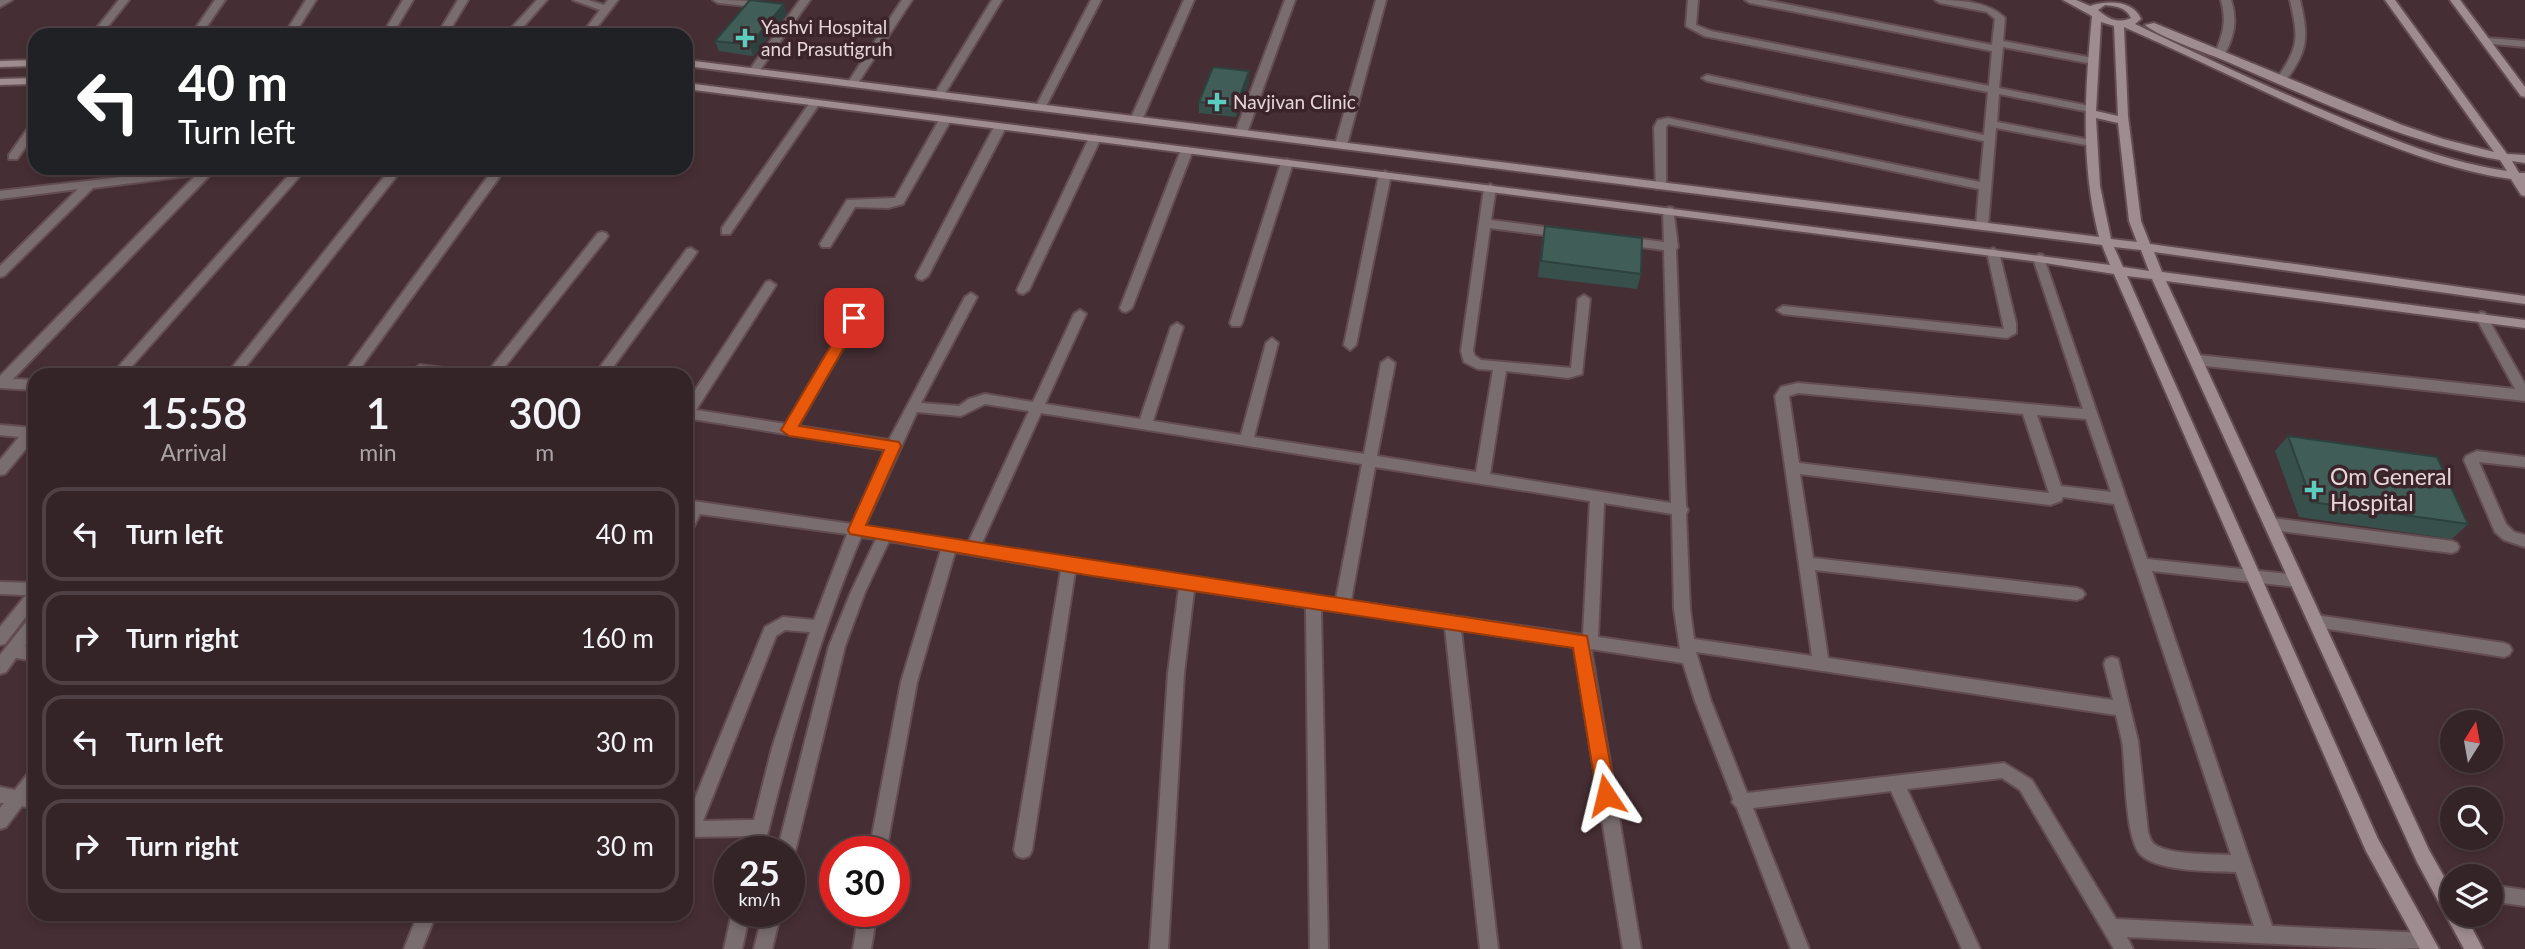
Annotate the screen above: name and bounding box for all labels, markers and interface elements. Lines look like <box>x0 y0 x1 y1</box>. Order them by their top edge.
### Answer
place label: Yashvi Hospital and Prasutigruh <box>761 15 893 60</box>
marker: Yashvi Hospital and Prasutigruh <box>735 28 755 48</box>
text: 40 m <box>178 53 288 111</box>
icon: left <box>63 56 154 147</box>
place label: Navjivan Clinic <box>1233 90 1356 113</box>
marker: Navjivan Clinic <box>1207 92 1227 112</box>
text: Turn left <box>178 112 295 151</box>
pin <box>824 288 884 348</box>
icon: arrive <box>835 299 873 337</box>
text: 15:58 <box>140 388 248 438</box>
text: 1 <box>366 388 390 438</box>
text: 300 <box>508 388 581 438</box>
text: Arrival <box>161 438 227 466</box>
text: min <box>359 438 397 466</box>
text: m <box>535 438 554 466</box>
place label: Om General Hospital <box>2330 462 2452 516</box>
marker: Om General Hospital <box>2304 480 2324 500</box>
icon: left <box>67 515 105 553</box>
text: Turn left <box>126 518 223 550</box>
text: 40 m <box>596 518 654 550</box>
icon: right <box>67 619 105 657</box>
text: Turn right <box>126 622 239 654</box>
text: 160 m <box>581 622 654 654</box>
north arrow <box>2440 710 2502 774</box>
map controls <box>2440 710 2503 927</box>
icon: left <box>67 723 105 761</box>
text: Turn left <box>126 726 223 758</box>
text: 30 m <box>596 726 654 758</box>
position arrow <box>1569 758 1643 832</box>
button: search <box>2440 787 2503 850</box>
icon: right <box>67 827 105 865</box>
text: Turn right <box>126 830 239 862</box>
text: 30 m <box>596 830 654 862</box>
speed limit sign: 30 <box>819 836 910 927</box>
text: 25 <box>739 851 780 893</box>
button: layers <box>2440 864 2503 927</box>
text: km/h <box>738 888 781 910</box>

